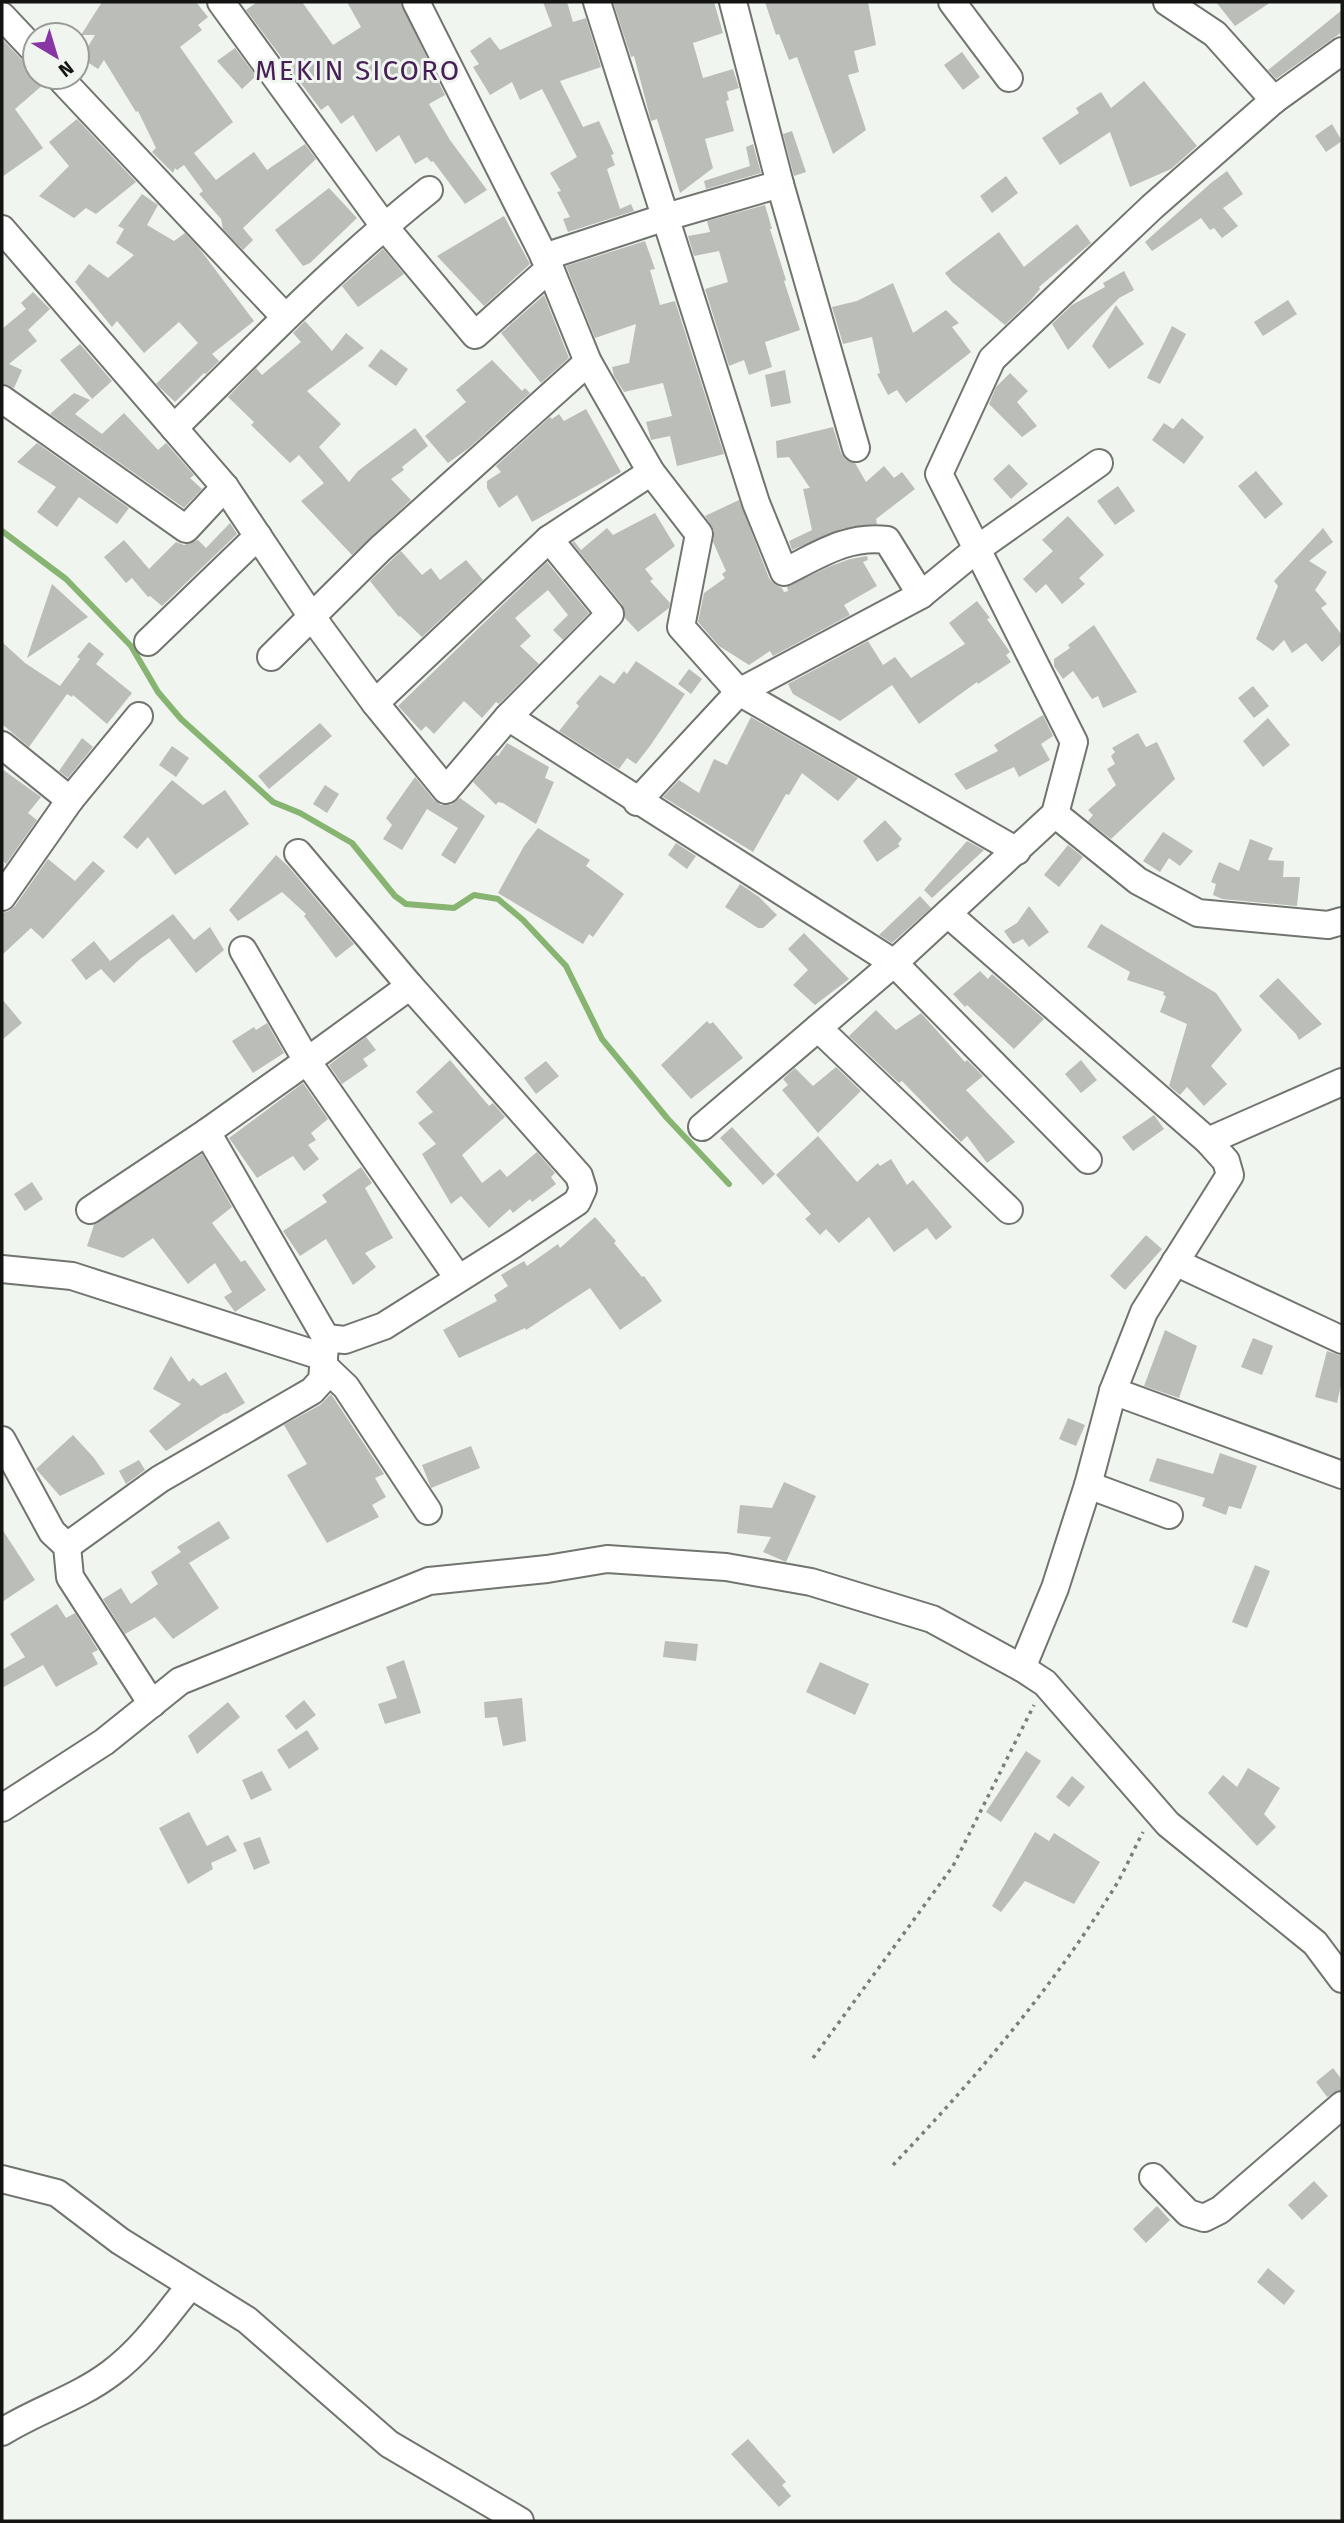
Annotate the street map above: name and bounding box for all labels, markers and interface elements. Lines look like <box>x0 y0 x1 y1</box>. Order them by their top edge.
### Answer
north arrow <box>21 21 91 91</box>
district label: MEKIN SICORO <box>255 54 461 87</box>
text: N <box>54 56 78 82</box>

